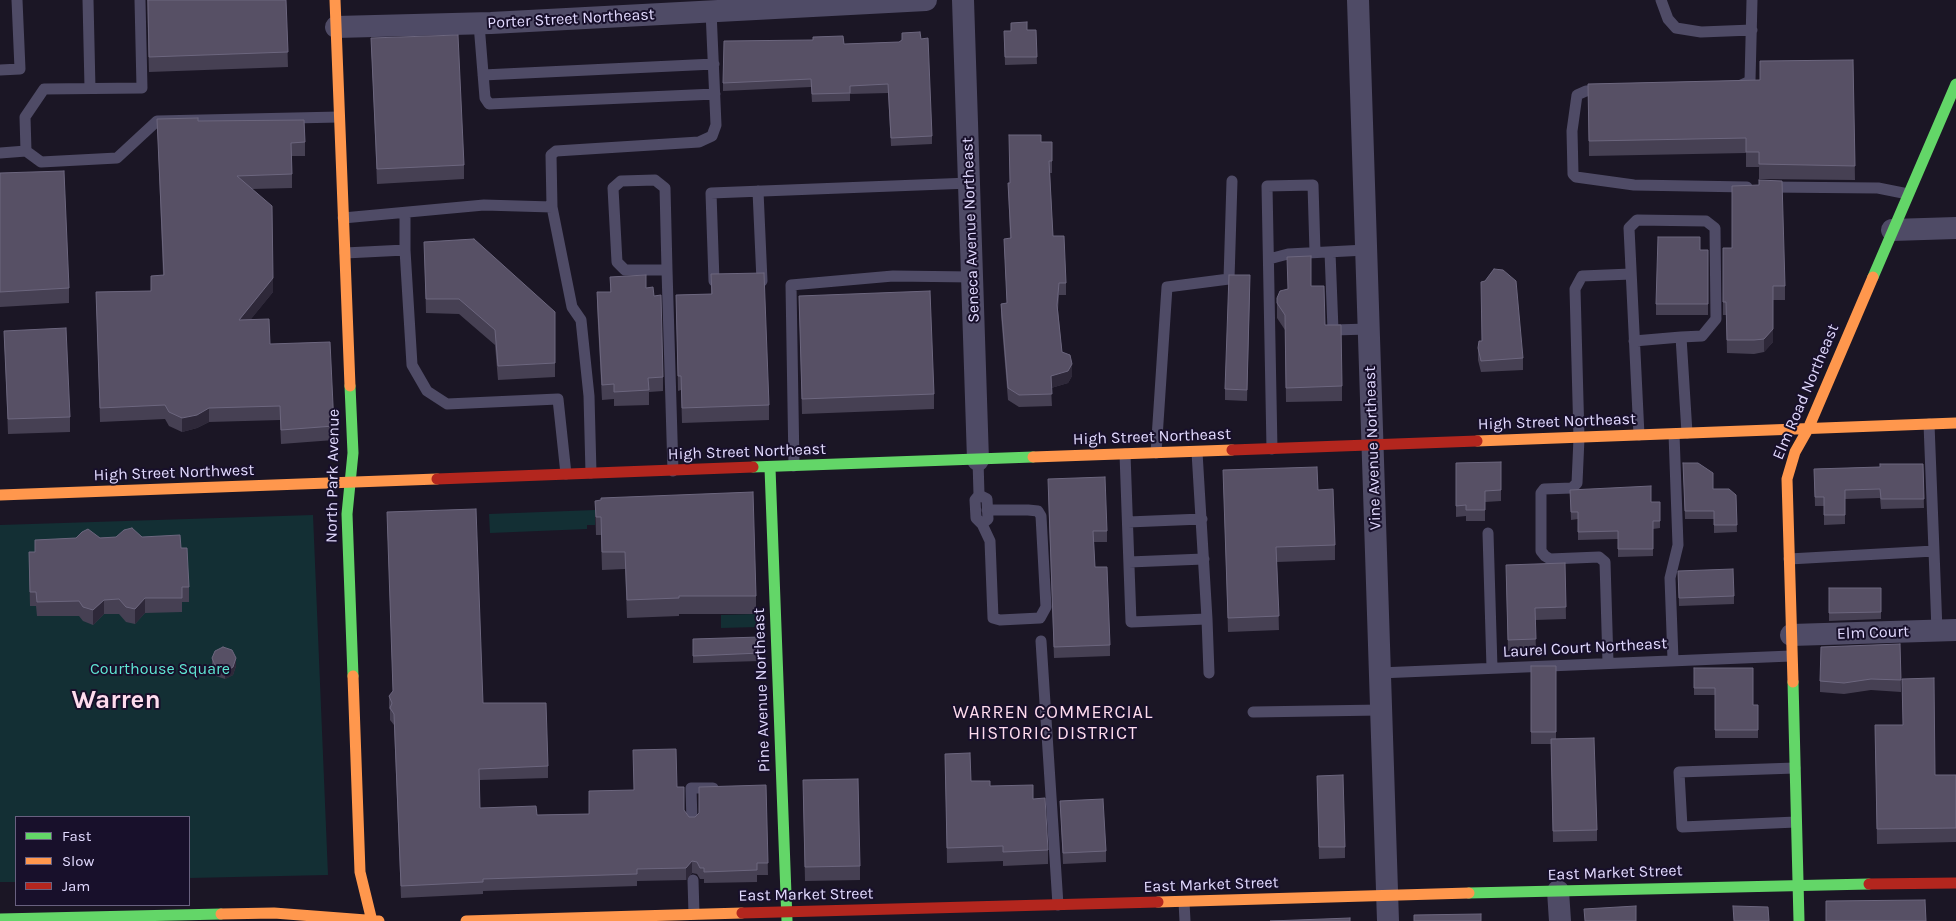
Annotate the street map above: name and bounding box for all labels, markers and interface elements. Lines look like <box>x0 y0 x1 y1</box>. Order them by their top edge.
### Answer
street label: Porter Street Northeast <box>487 5 655 33</box>
street label: Seneca Avenue Northeast <box>958 137 984 323</box>
street label: Elm Road Northeast <box>1769 321 1843 463</box>
street label: Vine Avenue Northeast <box>1361 365 1385 531</box>
street label: North Park Avenue <box>322 409 344 543</box>
street label: High Street Northeast <box>1478 410 1636 434</box>
street label: High Street Northeast <box>1073 425 1231 449</box>
street label: High Street Northeast <box>668 440 826 464</box>
street label: High Street Northwest <box>93 461 255 485</box>
street label: Pine Avenue Northeast <box>750 608 774 772</box>
street label: Elm Court <box>1837 622 1909 644</box>
street label: Laurel Court Northeast <box>1502 634 1668 662</box>
park label: Courthouse Square <box>90 659 230 679</box>
district label: Warren <box>71 685 161 717</box>
district label: WARREN COMMERCIAL HISTORIC DISTRICT <box>951 702 1155 744</box>
legend <box>15 816 190 906</box>
text: Fast <box>62 827 91 845</box>
text: Slow <box>62 852 94 870</box>
street label: East Market Street <box>1547 861 1683 885</box>
street label: East Market Street <box>1143 873 1279 897</box>
text: Jam <box>62 877 90 895</box>
street label: East Market Street <box>738 884 874 906</box>

